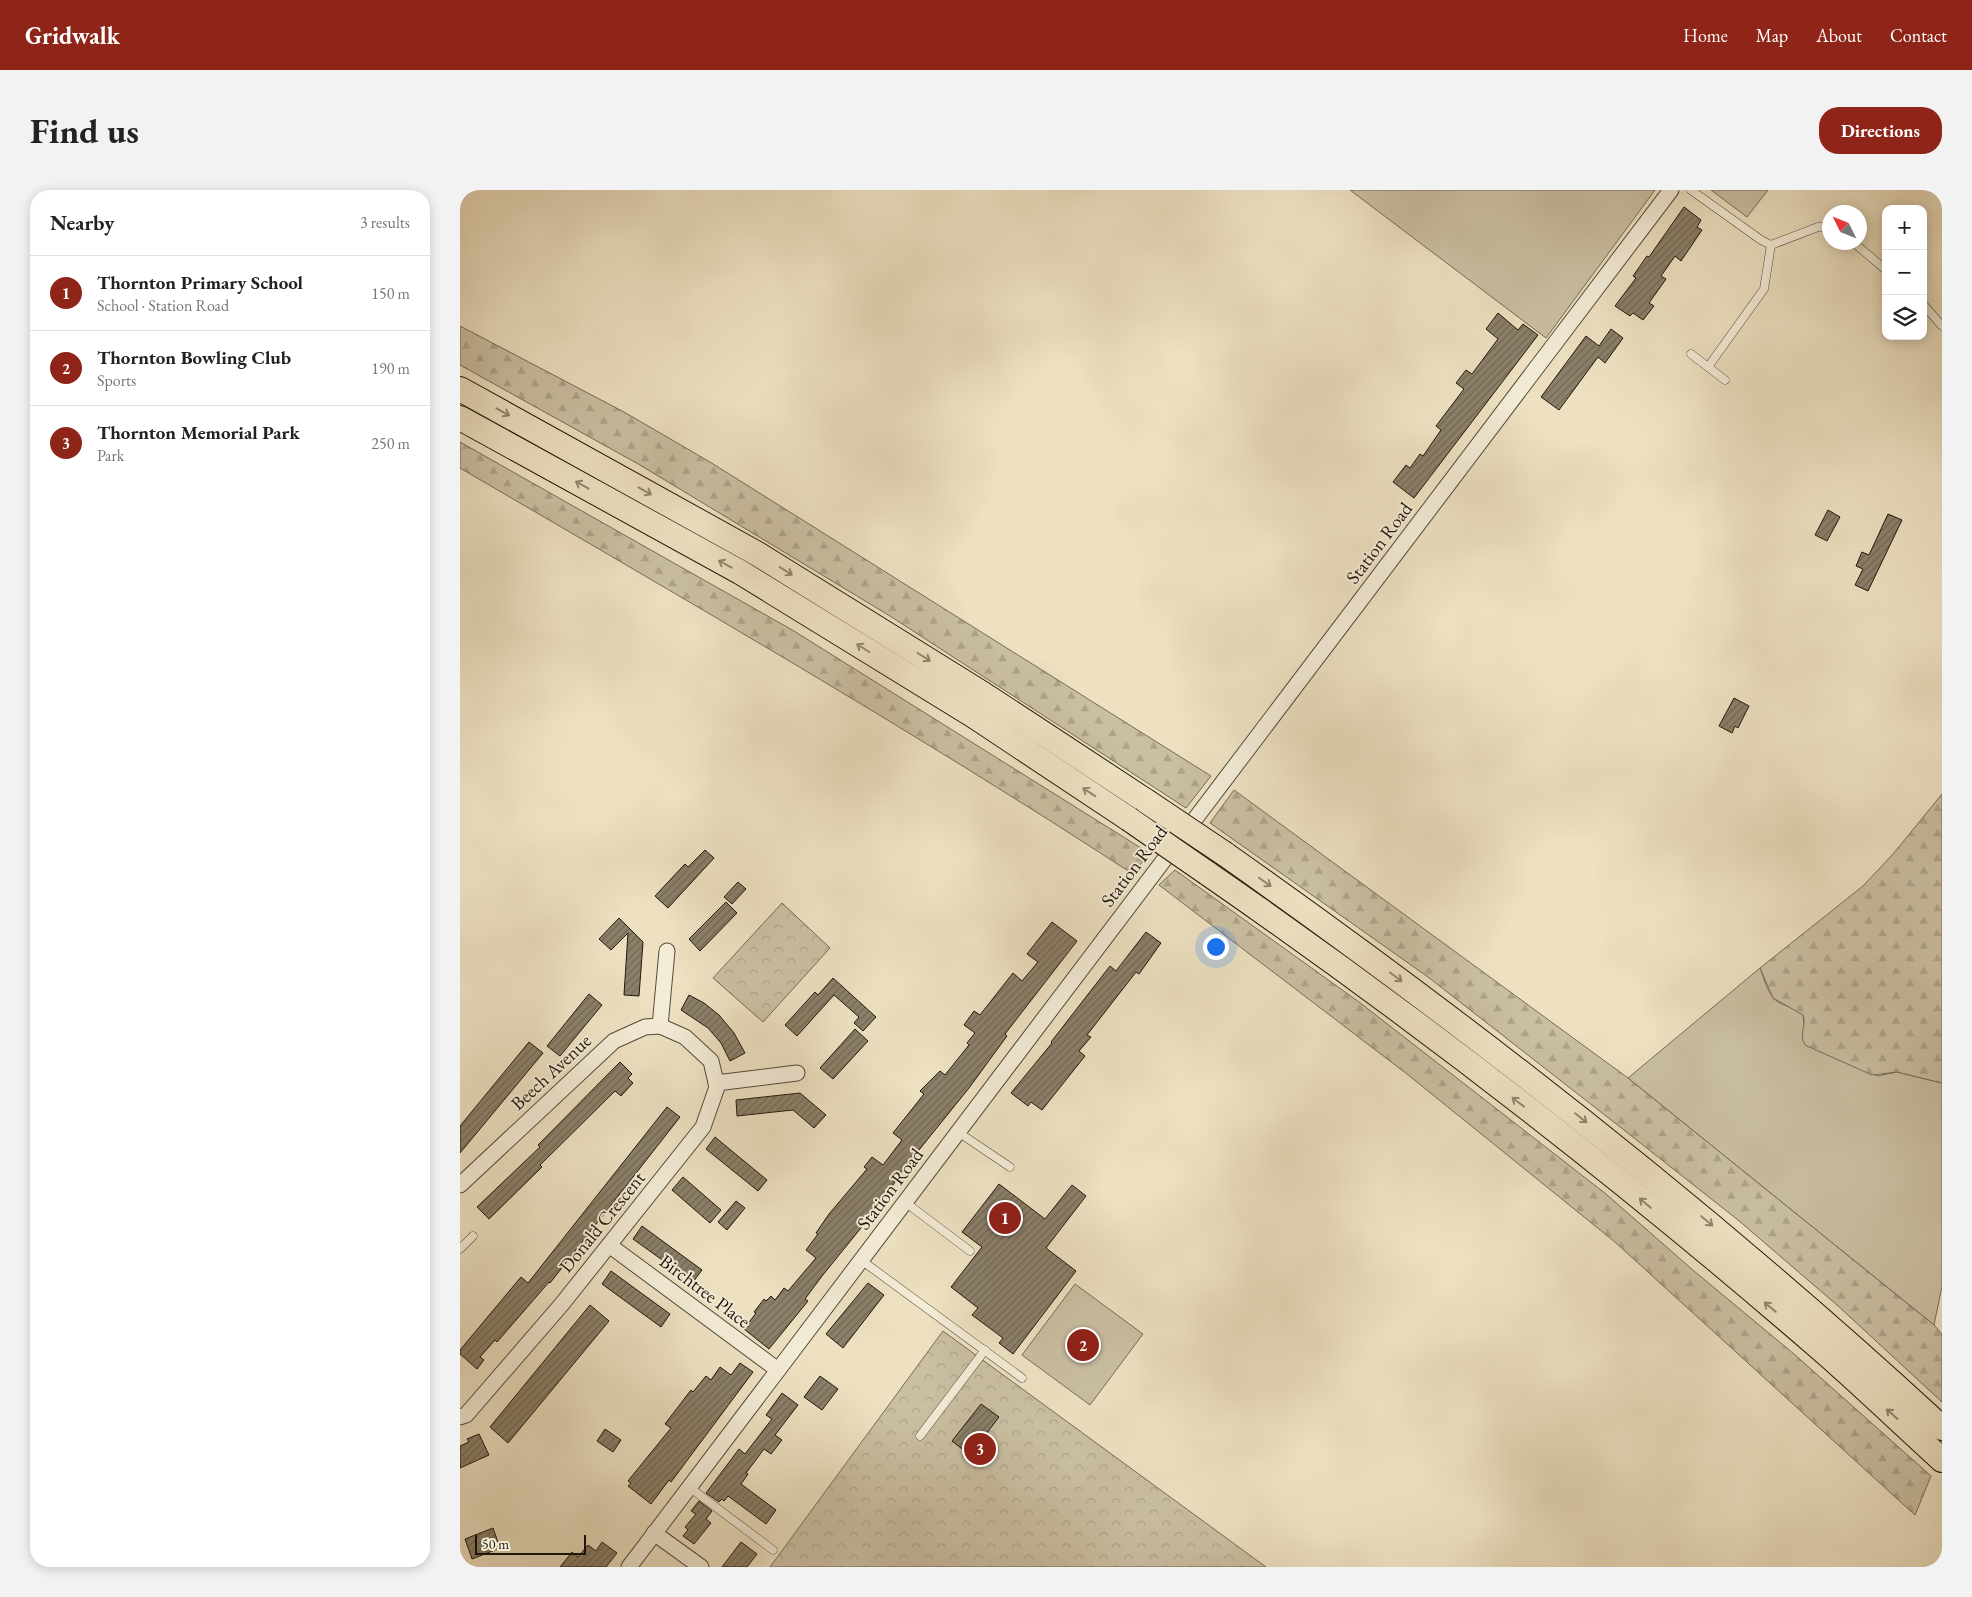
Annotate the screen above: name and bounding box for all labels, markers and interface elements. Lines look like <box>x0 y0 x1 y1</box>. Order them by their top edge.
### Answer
text: Gridwalk <box>25 20 120 51</box>
text: Home <box>1683 24 1728 47</box>
text: Map <box>1756 24 1788 47</box>
text: About <box>1816 24 1862 47</box>
text: Contact <box>1890 24 1947 47</box>
button: Directions <box>1819 107 1942 154</box>
text: Find us <box>30 108 139 153</box>
north arrow <box>1822 205 1867 250</box>
map controls <box>1882 205 1927 340</box>
button: + <box>1882 205 1927 250</box>
text: Nearby <box>50 209 114 236</box>
text: 3 results <box>360 212 410 233</box>
button: − <box>1882 250 1927 295</box>
text: Thornton Primary School <box>97 270 303 295</box>
text: 1 <box>62 283 70 304</box>
text: 150 m <box>371 283 410 304</box>
text: School · Station Road <box>97 295 229 316</box>
button: layers <box>1882 295 1927 340</box>
text: Thornton Bowling Club <box>97 345 291 370</box>
text: 2 <box>62 358 70 379</box>
text: 190 m <box>371 358 410 379</box>
text: Sports <box>97 370 136 391</box>
one-way arrow <box>495 408 509 418</box>
text: Thornton Memorial Park <box>97 420 300 445</box>
text: 3 <box>62 433 70 454</box>
text: 250 m <box>371 433 410 454</box>
text: Park <box>97 445 124 466</box>
one-way arrow <box>575 480 590 490</box>
one-way arrow <box>637 486 652 496</box>
street label: Station Road <box>1340 497 1418 589</box>
one-way arrow <box>717 559 732 569</box>
one-way arrow <box>779 566 793 577</box>
one-way arrow <box>857 643 871 653</box>
one-way arrow <box>916 653 930 663</box>
one-way arrow <box>1082 787 1096 797</box>
street label: Station Road <box>1095 820 1173 912</box>
one-way arrow <box>1258 877 1272 887</box>
your location <box>1203 934 1229 960</box>
one-way arrow <box>1389 972 1403 982</box>
street label: Beech Avenue <box>505 1028 597 1116</box>
one-way arrow <box>1512 1096 1525 1107</box>
one-way arrow <box>1574 1113 1587 1124</box>
street label: Station Road <box>851 1143 929 1235</box>
street label: Donald Crescent <box>553 1166 651 1278</box>
one-way arrow <box>1639 1198 1652 1209</box>
pin: 1 <box>989 1199 1021 1237</box>
one-way arrow <box>1700 1216 1713 1227</box>
street label: Birchtree Place <box>654 1249 756 1333</box>
one-way arrow <box>1764 1302 1777 1313</box>
pin: 2 <box>1067 1326 1099 1364</box>
one-way arrow <box>1885 1409 1898 1420</box>
pin: 3 <box>964 1430 996 1468</box>
scale bar <box>475 1532 586 1555</box>
text: 50 m <box>482 1535 509 1553</box>

